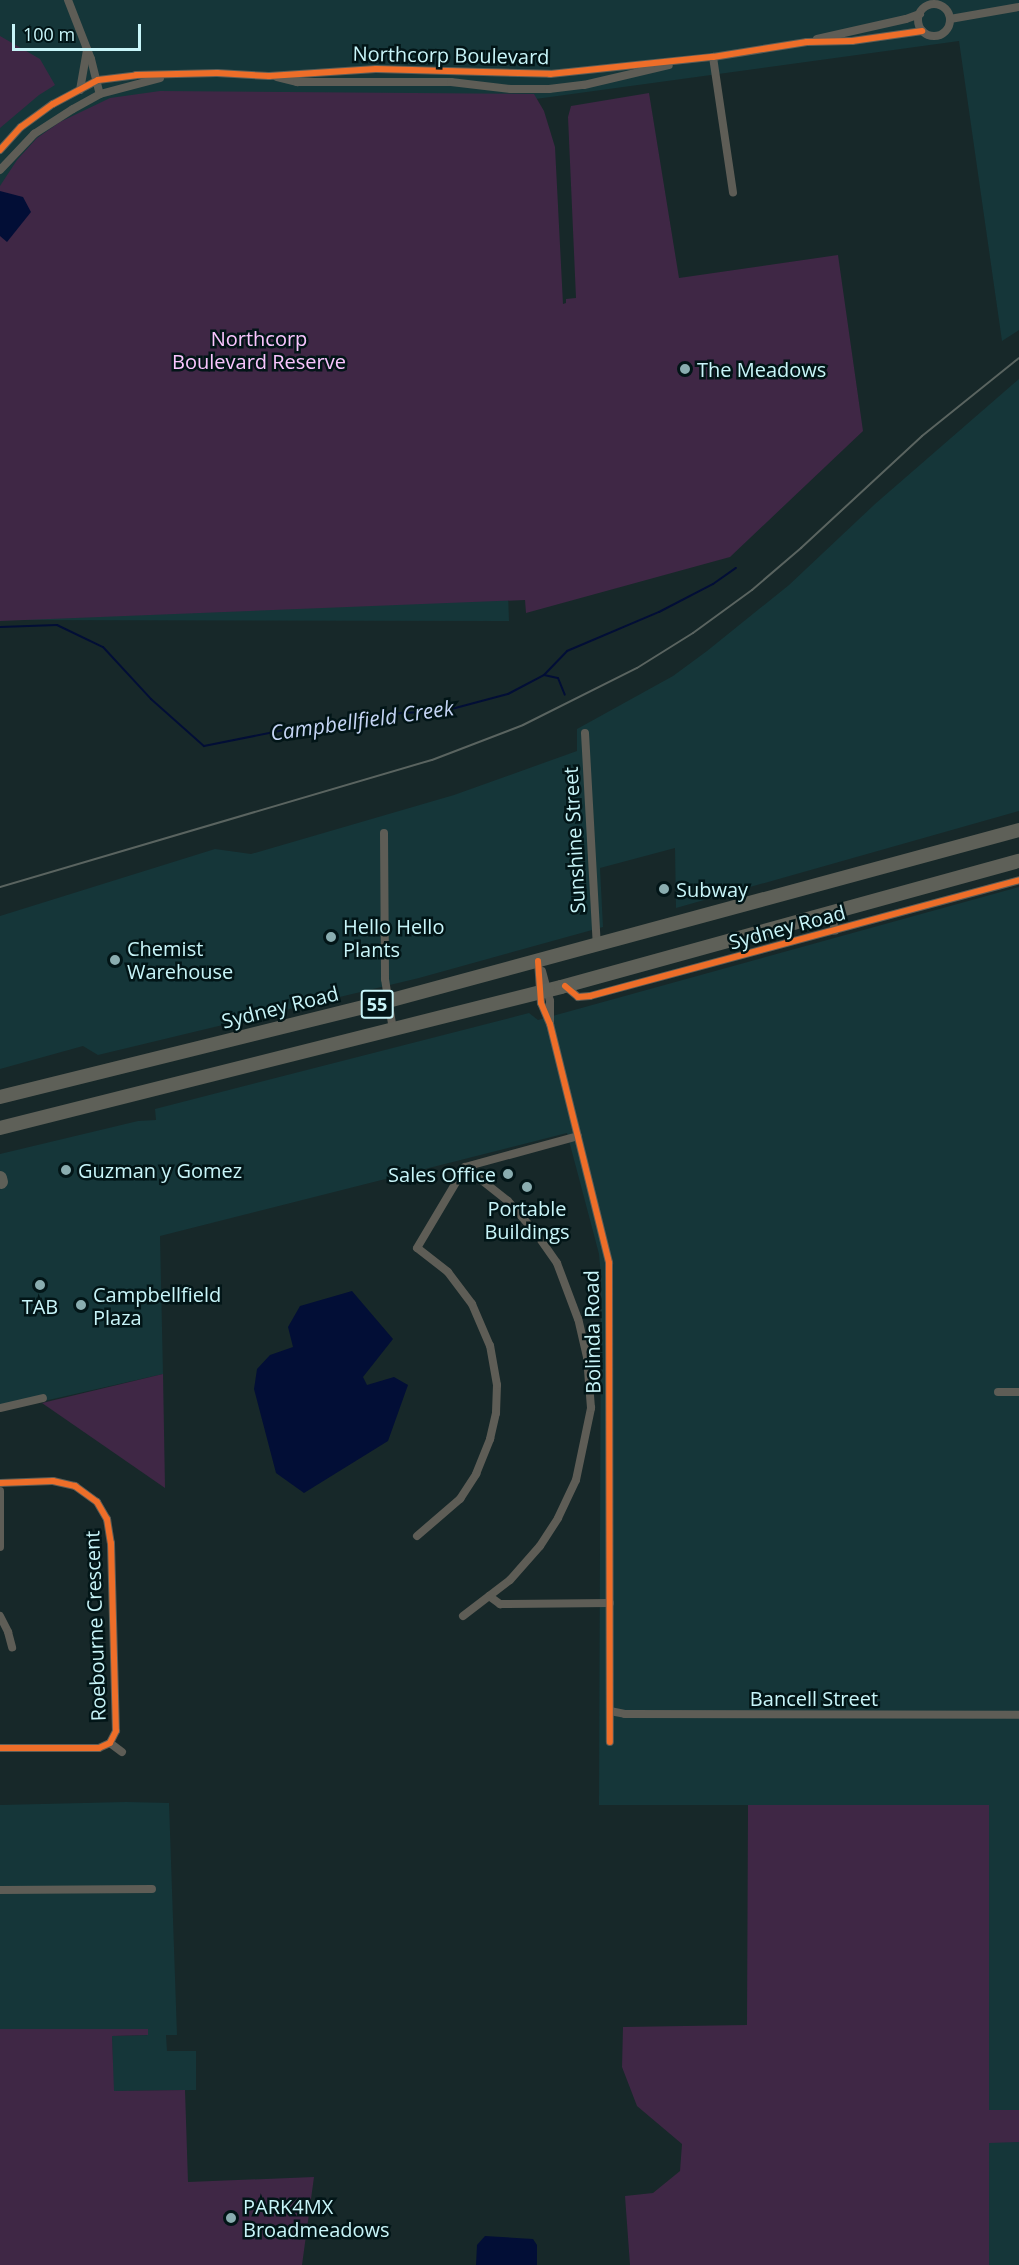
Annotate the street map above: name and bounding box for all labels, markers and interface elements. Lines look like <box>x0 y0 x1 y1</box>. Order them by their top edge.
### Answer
scale bar <box>15 12 144 50</box>
text: 100 m <box>23 22 75 46</box>
street label: Northcorp Boulevard <box>352 41 550 69</box>
park label: Northcorp Boulevard Reserve <box>172 327 346 374</box>
place label: The Meadows <box>697 357 826 381</box>
marker: The Meadows <box>678 362 692 376</box>
water label: Campbellfield Creek <box>269 695 455 745</box>
street label: Sunshine Street <box>558 766 590 914</box>
place label: Subway <box>676 877 748 901</box>
marker: Subway <box>657 882 671 896</box>
street label: Sydney Road <box>726 900 848 954</box>
place label: Hello Hello Plants <box>343 914 444 961</box>
marker: Hello Hello Plants <box>324 930 338 944</box>
place label: Chemist Warehouse <box>127 936 233 983</box>
marker: Chemist Warehouse <box>108 953 122 967</box>
street label: Sydney Road <box>219 981 341 1033</box>
road number: 55 <box>360 989 394 1019</box>
place label: Guzman y Gomez <box>78 1158 242 1182</box>
place label: Sales Office <box>388 1162 496 1186</box>
marker: Guzman y Gomez <box>59 1163 73 1177</box>
marker: Sales Office <box>501 1167 515 1181</box>
marker: Portable Buildings <box>520 1180 534 1194</box>
place label: Portable Buildings <box>484 1196 570 1243</box>
street label: Bolinda Road <box>579 1270 605 1394</box>
marker: TAB <box>33 1278 47 1292</box>
place label: Campbellfield Plaza <box>93 1282 221 1329</box>
place label: TAB <box>22 1294 58 1318</box>
marker: Campbellfield Plaza <box>74 1298 88 1312</box>
street label: Roebourne Crescent <box>80 1530 110 1722</box>
street label: Bancell Street <box>750 1686 878 1710</box>
place label: PARK4MX Broadmeadows <box>243 2194 390 2241</box>
marker: PARK4MX Broadmeadows <box>224 2211 238 2225</box>

